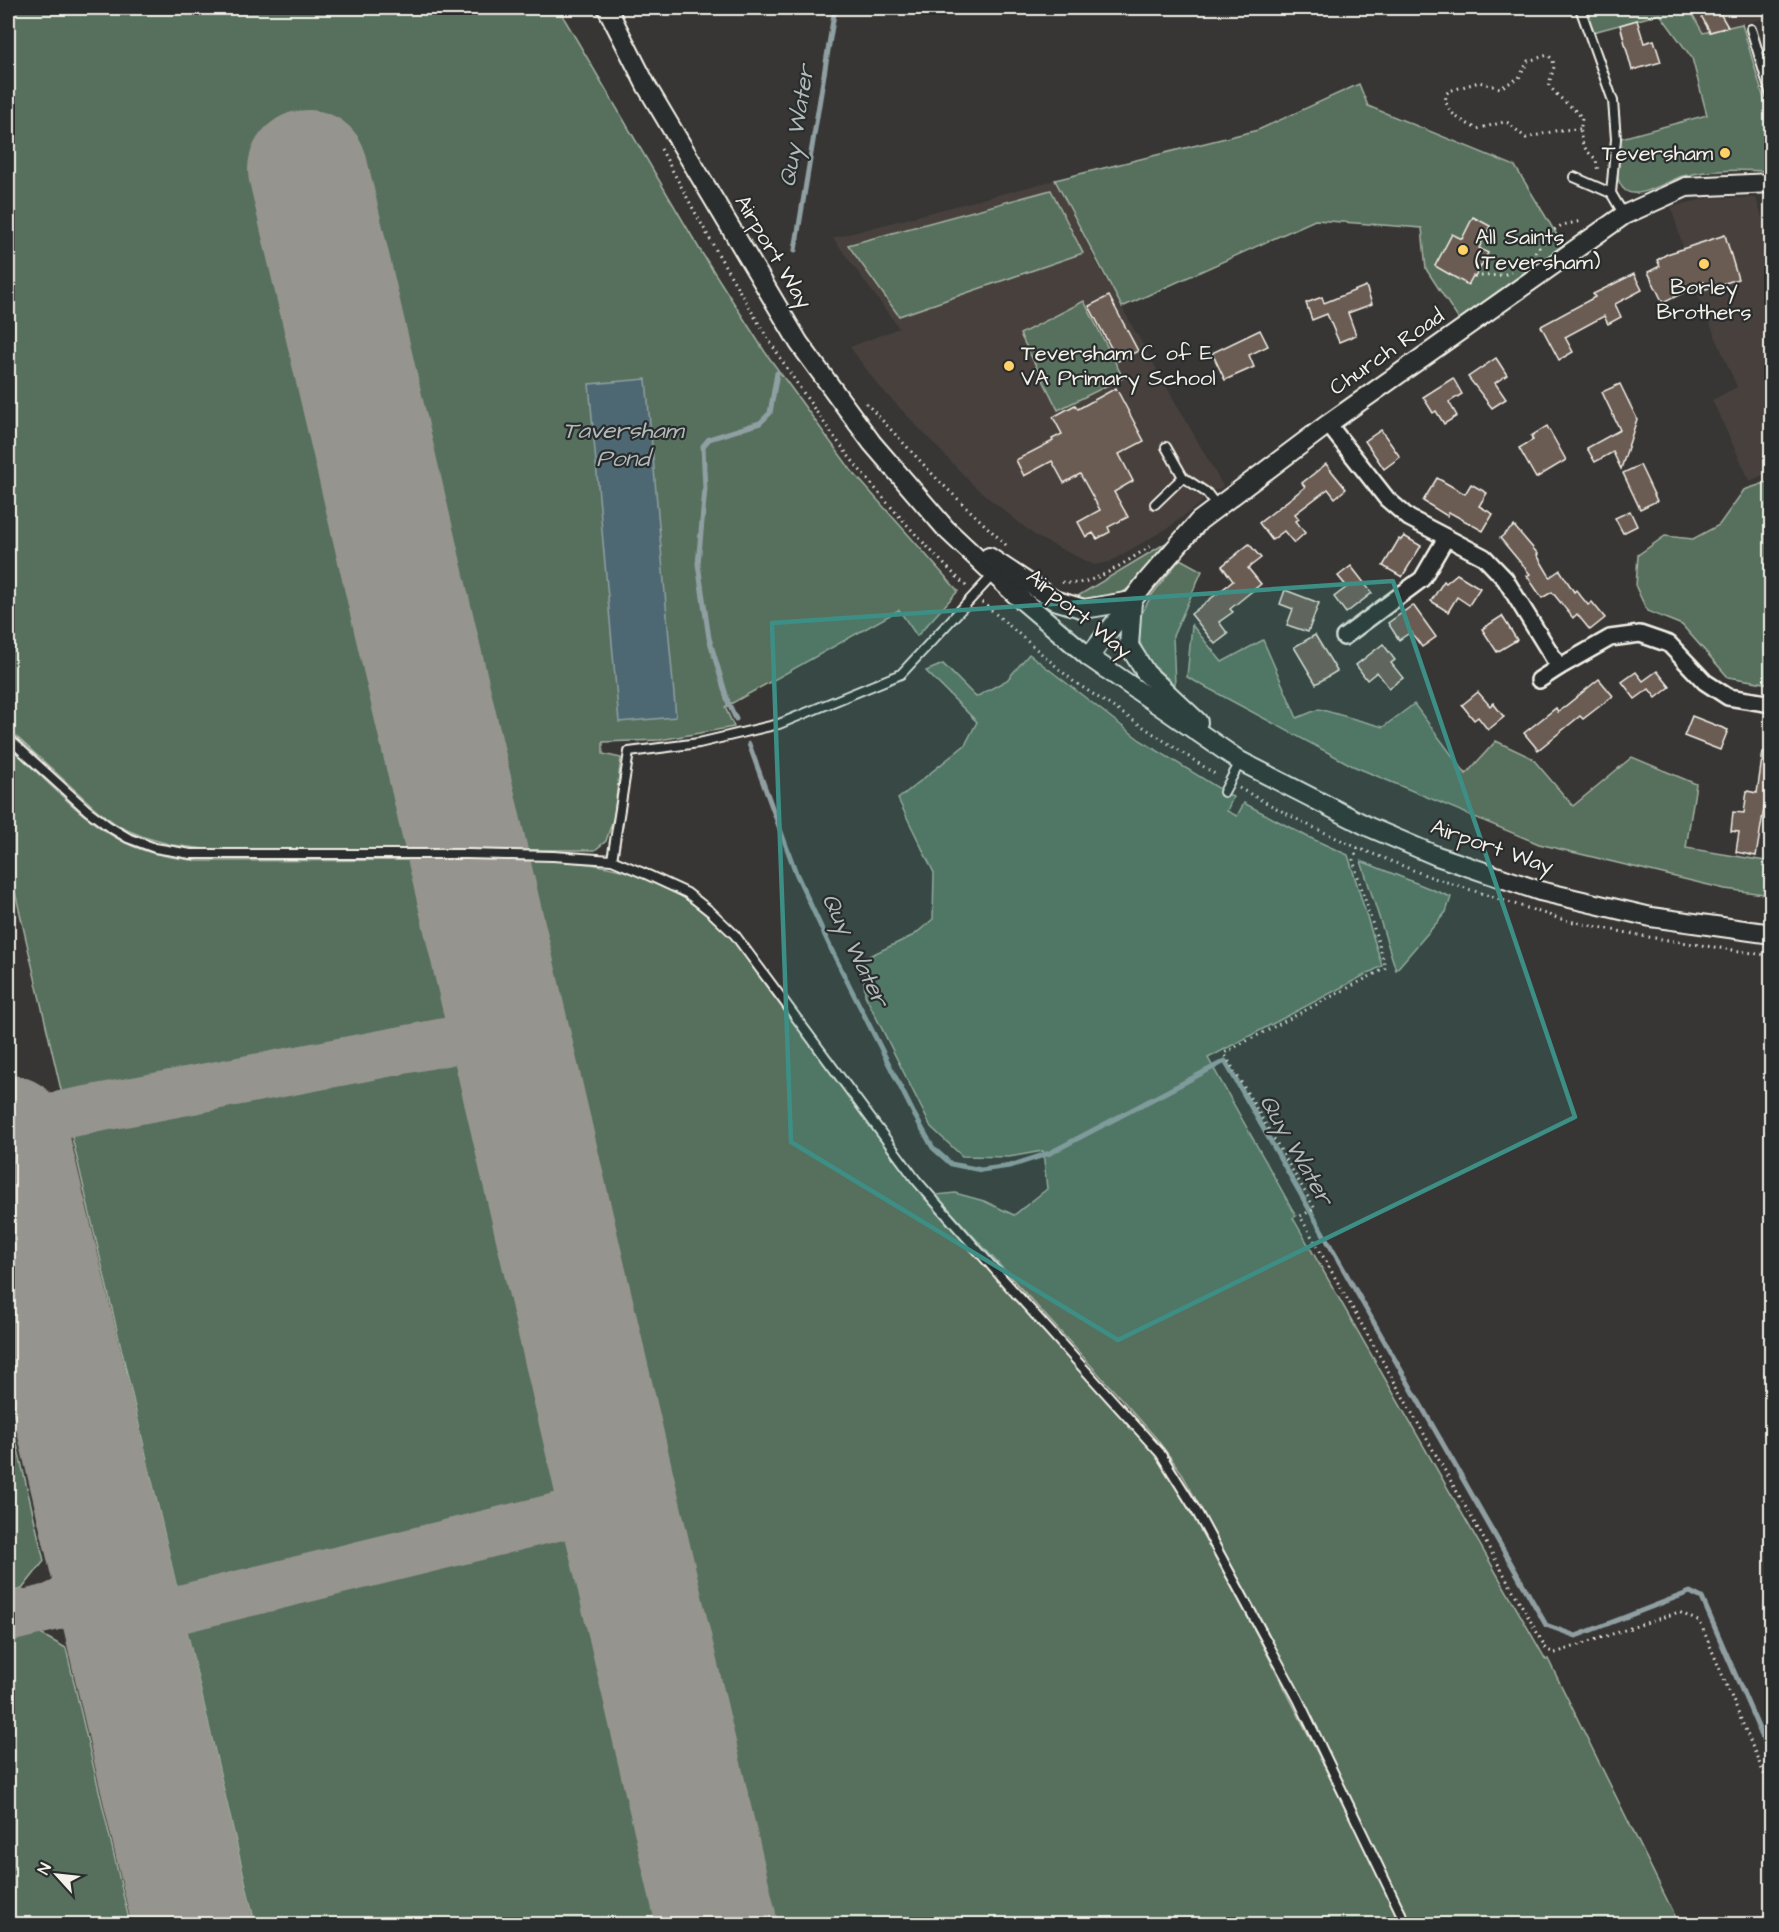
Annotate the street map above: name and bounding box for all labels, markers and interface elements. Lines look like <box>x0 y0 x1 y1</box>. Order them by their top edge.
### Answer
water label: Quy Water <box>771 60 824 189</box>
place label: Teversham <box>1602 138 1713 169</box>
marker: Teversham <box>1718 146 1732 160</box>
street label: Airport Way <box>726 189 819 315</box>
place label: All Saints (Teversham) <box>1475 222 1601 278</box>
marker: All Saints (Teversham) <box>1456 243 1470 257</box>
marker: Borley Brothers <box>1697 257 1711 271</box>
place label: Borley Brothers <box>1656 272 1752 328</box>
street label: Church Road <box>1323 301 1451 403</box>
place label: Teversham C of E VA Primary School <box>1021 338 1216 395</box>
marker: Teversham C of E VA Primary School <box>1002 359 1016 373</box>
water label: Taversham Pond <box>563 414 686 476</box>
street label: Airport Way <box>1019 562 1138 667</box>
street label: Airport Way <box>1426 812 1558 883</box>
water label: Quy Water <box>813 887 898 1015</box>
water label: Quy Water <box>1251 1088 1343 1214</box>
north arrow <box>27 1845 87 1905</box>
text: N <box>32 1859 57 1878</box>

